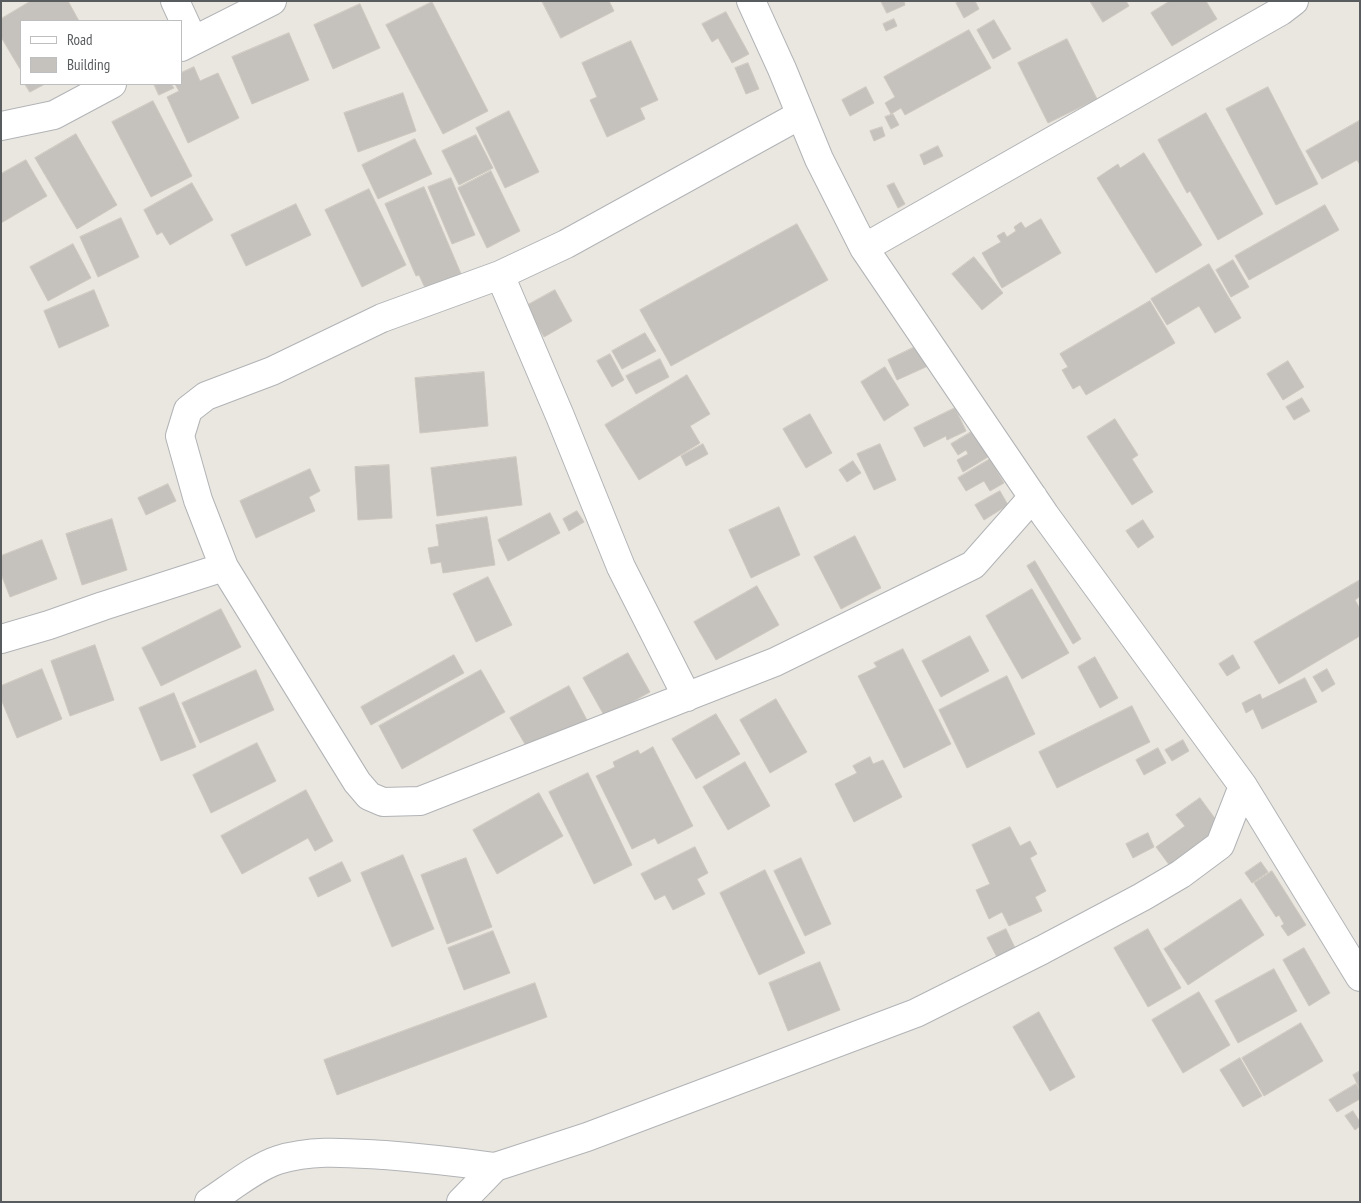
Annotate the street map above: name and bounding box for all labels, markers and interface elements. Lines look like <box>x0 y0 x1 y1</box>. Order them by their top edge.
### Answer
legend <box>20 20 182 85</box>
text: Road <box>67 30 93 49</box>
text: Building <box>67 55 110 74</box>

